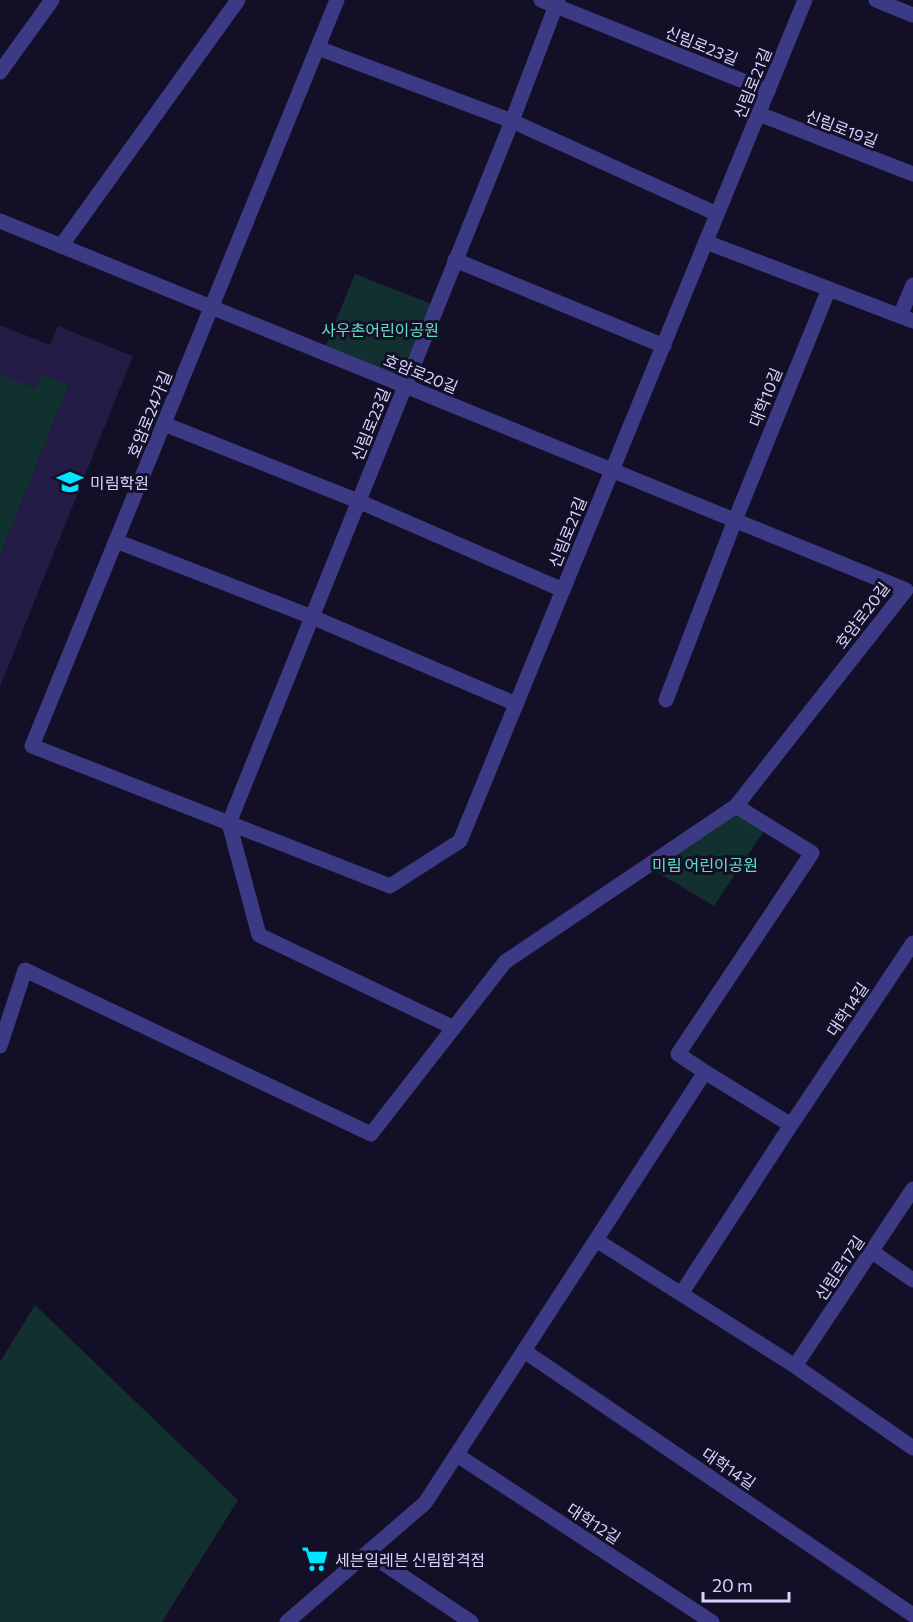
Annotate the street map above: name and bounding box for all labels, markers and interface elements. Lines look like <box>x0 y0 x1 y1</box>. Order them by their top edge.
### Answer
street label: 신림로23길 <box>663 22 741 68</box>
street label: 신림로21길 <box>729 45 775 121</box>
street label: 신림로19길 <box>803 106 881 150</box>
park label: 사우촌어린이공원 <box>321 320 439 339</box>
street label: 호암로20길 <box>381 350 461 396</box>
street label: 대학10길 <box>745 365 785 429</box>
street label: 호암로24가길 <box>123 368 175 460</box>
street label: 신림로23길 <box>347 385 393 463</box>
school or university icon: 미림학원 <box>55 467 85 497</box>
place label: 미림학원 <box>90 473 149 492</box>
street label: 신림로21길 <box>544 494 590 570</box>
street label: 호암로20길 <box>831 578 893 652</box>
park label: 미림 어린이공원 <box>652 855 758 874</box>
street label: 대학14길 <box>822 979 872 1039</box>
street label: 신림로17길 <box>810 1232 868 1304</box>
street label: 대학14길 <box>699 1443 759 1493</box>
street label: 대학12길 <box>564 1499 624 1547</box>
supermarket icon: 세븐일레븐 신림합격점 <box>300 1544 330 1574</box>
place label: 세븐일레븐 신림합격점 <box>335 1550 485 1569</box>
scale bar <box>703 1565 788 1603</box>
text: 20 m <box>712 1574 753 1596</box>

